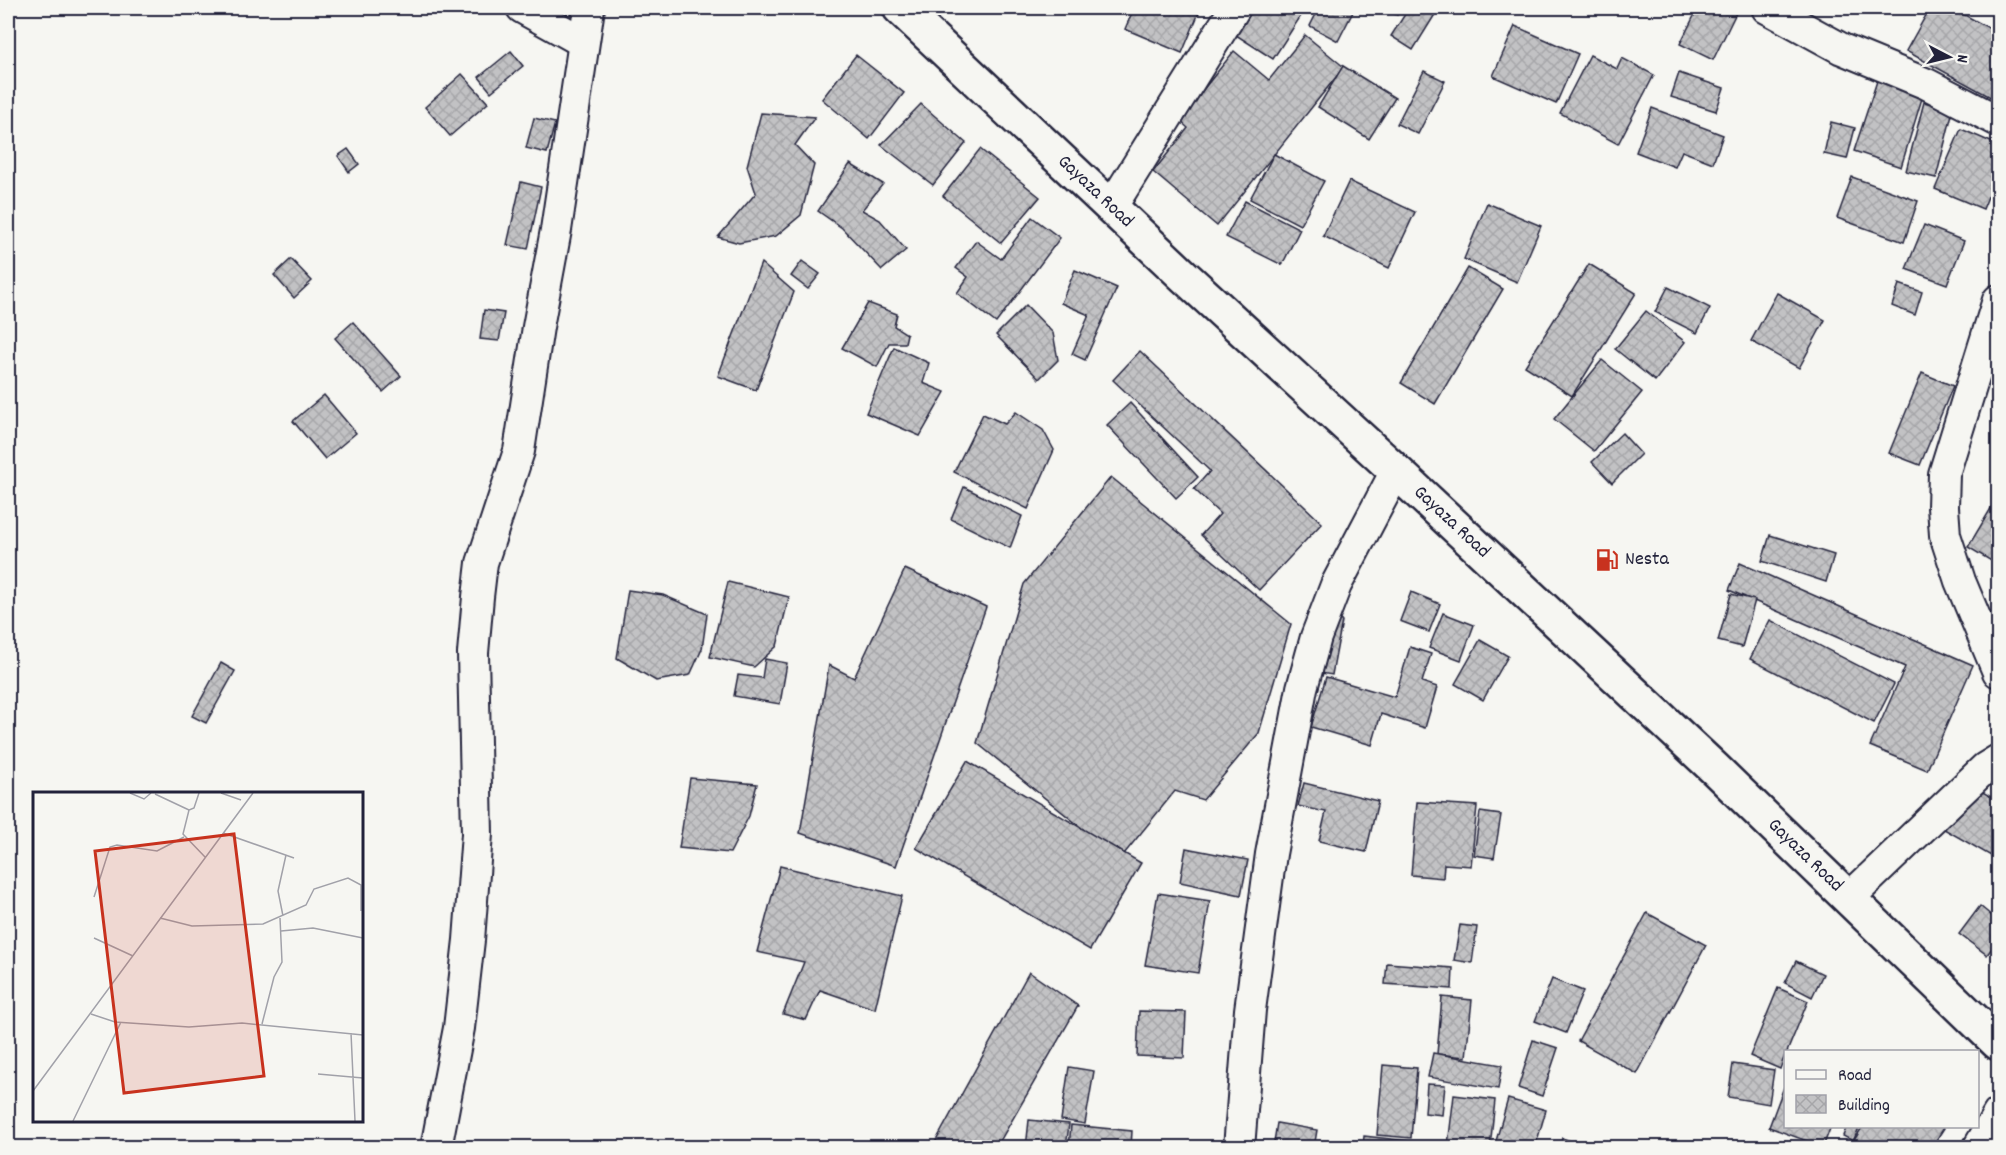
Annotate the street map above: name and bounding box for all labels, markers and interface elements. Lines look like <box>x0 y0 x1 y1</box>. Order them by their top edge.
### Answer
north arrow <box>1919 27 1979 87</box>
text: N <box>1949 53 1973 64</box>
street label: Gayaza Road <box>1050 149 1139 235</box>
street label: Gayaza Road <box>1407 480 1496 566</box>
place label: Nesta <box>1625 546 1669 574</box>
fuel station icon: Nesta <box>1594 547 1620 573</box>
inset map <box>33 792 363 1122</box>
street label: Gayaza Road <box>1761 812 1849 899</box>
legend <box>1784 1050 1979 1128</box>
text: Road <box>1838 1064 1872 1089</box>
text: Building <box>1838 1094 1890 1119</box>

